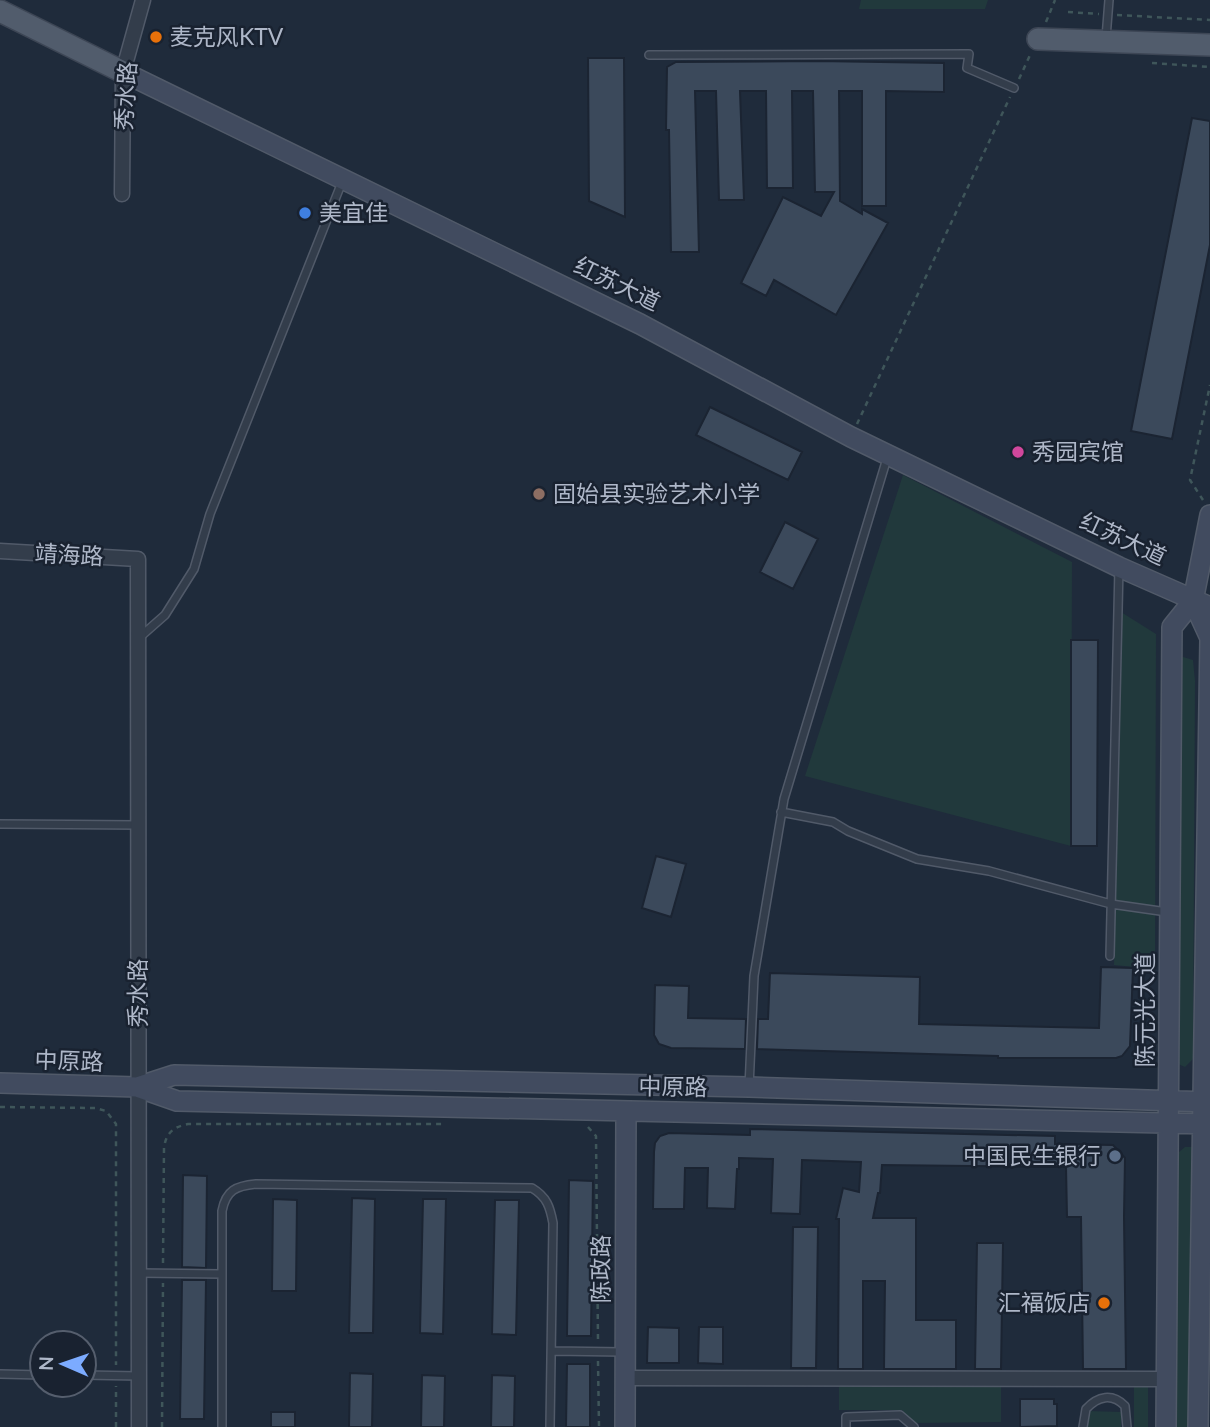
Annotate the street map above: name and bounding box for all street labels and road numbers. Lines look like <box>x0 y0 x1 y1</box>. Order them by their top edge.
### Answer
street label: 秀水路 <box>109 61 141 131</box>
street label: 红苏大道 <box>570 250 665 316</box>
street label: 红苏大道 <box>1076 506 1171 570</box>
street label: 靖海路 <box>34 538 104 570</box>
street label: 陈元光大道 <box>1130 953 1158 1068</box>
street label: 秀水路 <box>123 959 151 1028</box>
street label: 中原路 <box>34 1045 104 1075</box>
street label: 中原路 <box>638 1071 708 1101</box>
street label: 陈政路 <box>586 1235 614 1304</box>

